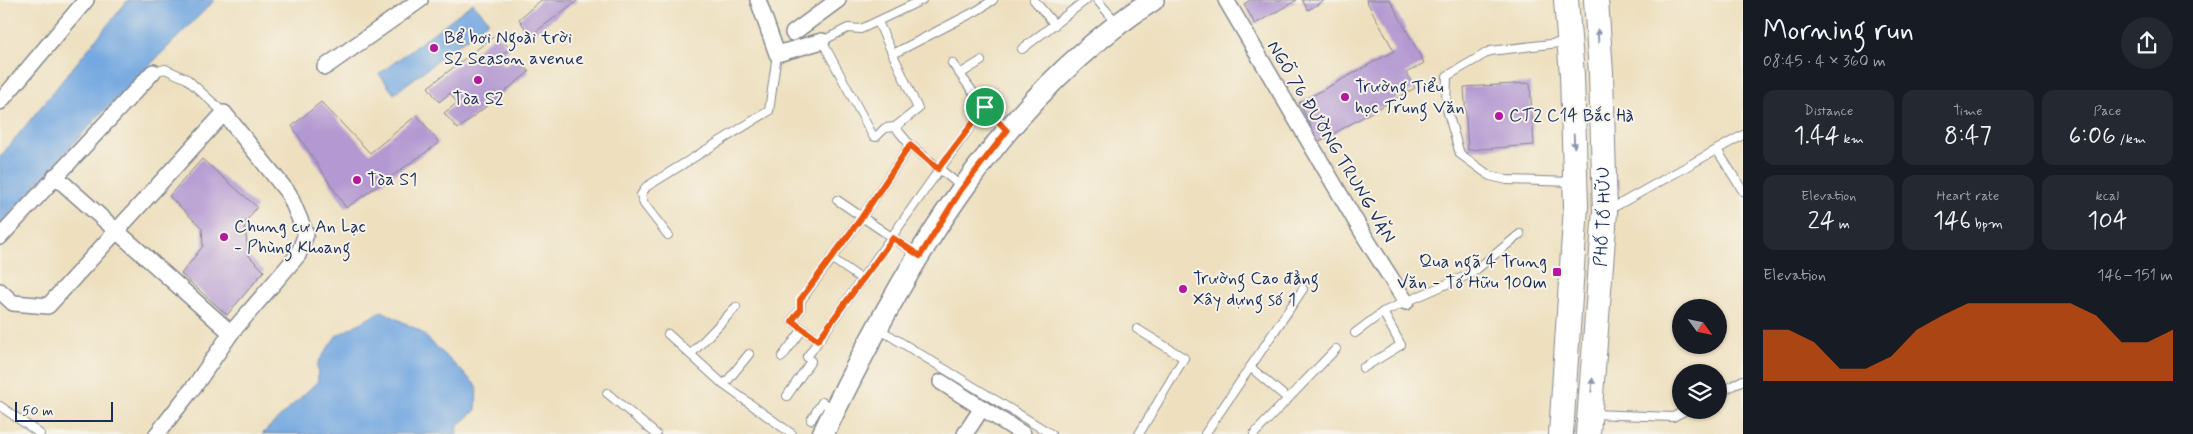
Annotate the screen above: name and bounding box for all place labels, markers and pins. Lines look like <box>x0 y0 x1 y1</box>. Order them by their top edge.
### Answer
place label: Bể bơi Ngoài trời S2 Season avenue <box>444 26 584 71</box>
marker: Bể bơi Ngoài trời S2 Season avenue <box>428 42 440 54</box>
marker: Tòa S2 <box>472 74 484 86</box>
place label: Trường Tiểu học Trung Văn <box>1355 75 1465 122</box>
pin <box>964 86 1006 128</box>
place label: Tòa S2 <box>452 87 504 111</box>
marker: Trường Tiểu học Trung Văn <box>1339 91 1351 103</box>
place label: CT2 C14 Bắc Hà <box>1509 104 1634 128</box>
marker: CT2 C14 Bắc Hà <box>1493 110 1505 122</box>
place label: Tòa S1 <box>367 168 417 192</box>
marker: Tòa S1 <box>351 174 363 186</box>
place label: Chung cư An Lạc - Phùng Khoang <box>234 215 366 262</box>
marker: Chung cư An Lạc - Phùng Khoang <box>218 231 230 243</box>
place label: Qua ngã 4 Trung Văn - Tố Hữu 100m <box>1397 250 1547 295</box>
marker: Qua ngã 4 Trung Văn - Tố Hữu 100m <box>1551 266 1563 278</box>
place label: Trường Cao đẳng Xây dựng số 1 <box>1193 267 1319 314</box>
marker: Trường Cao đẳng Xây dựng số 1 <box>1177 283 1189 295</box>

